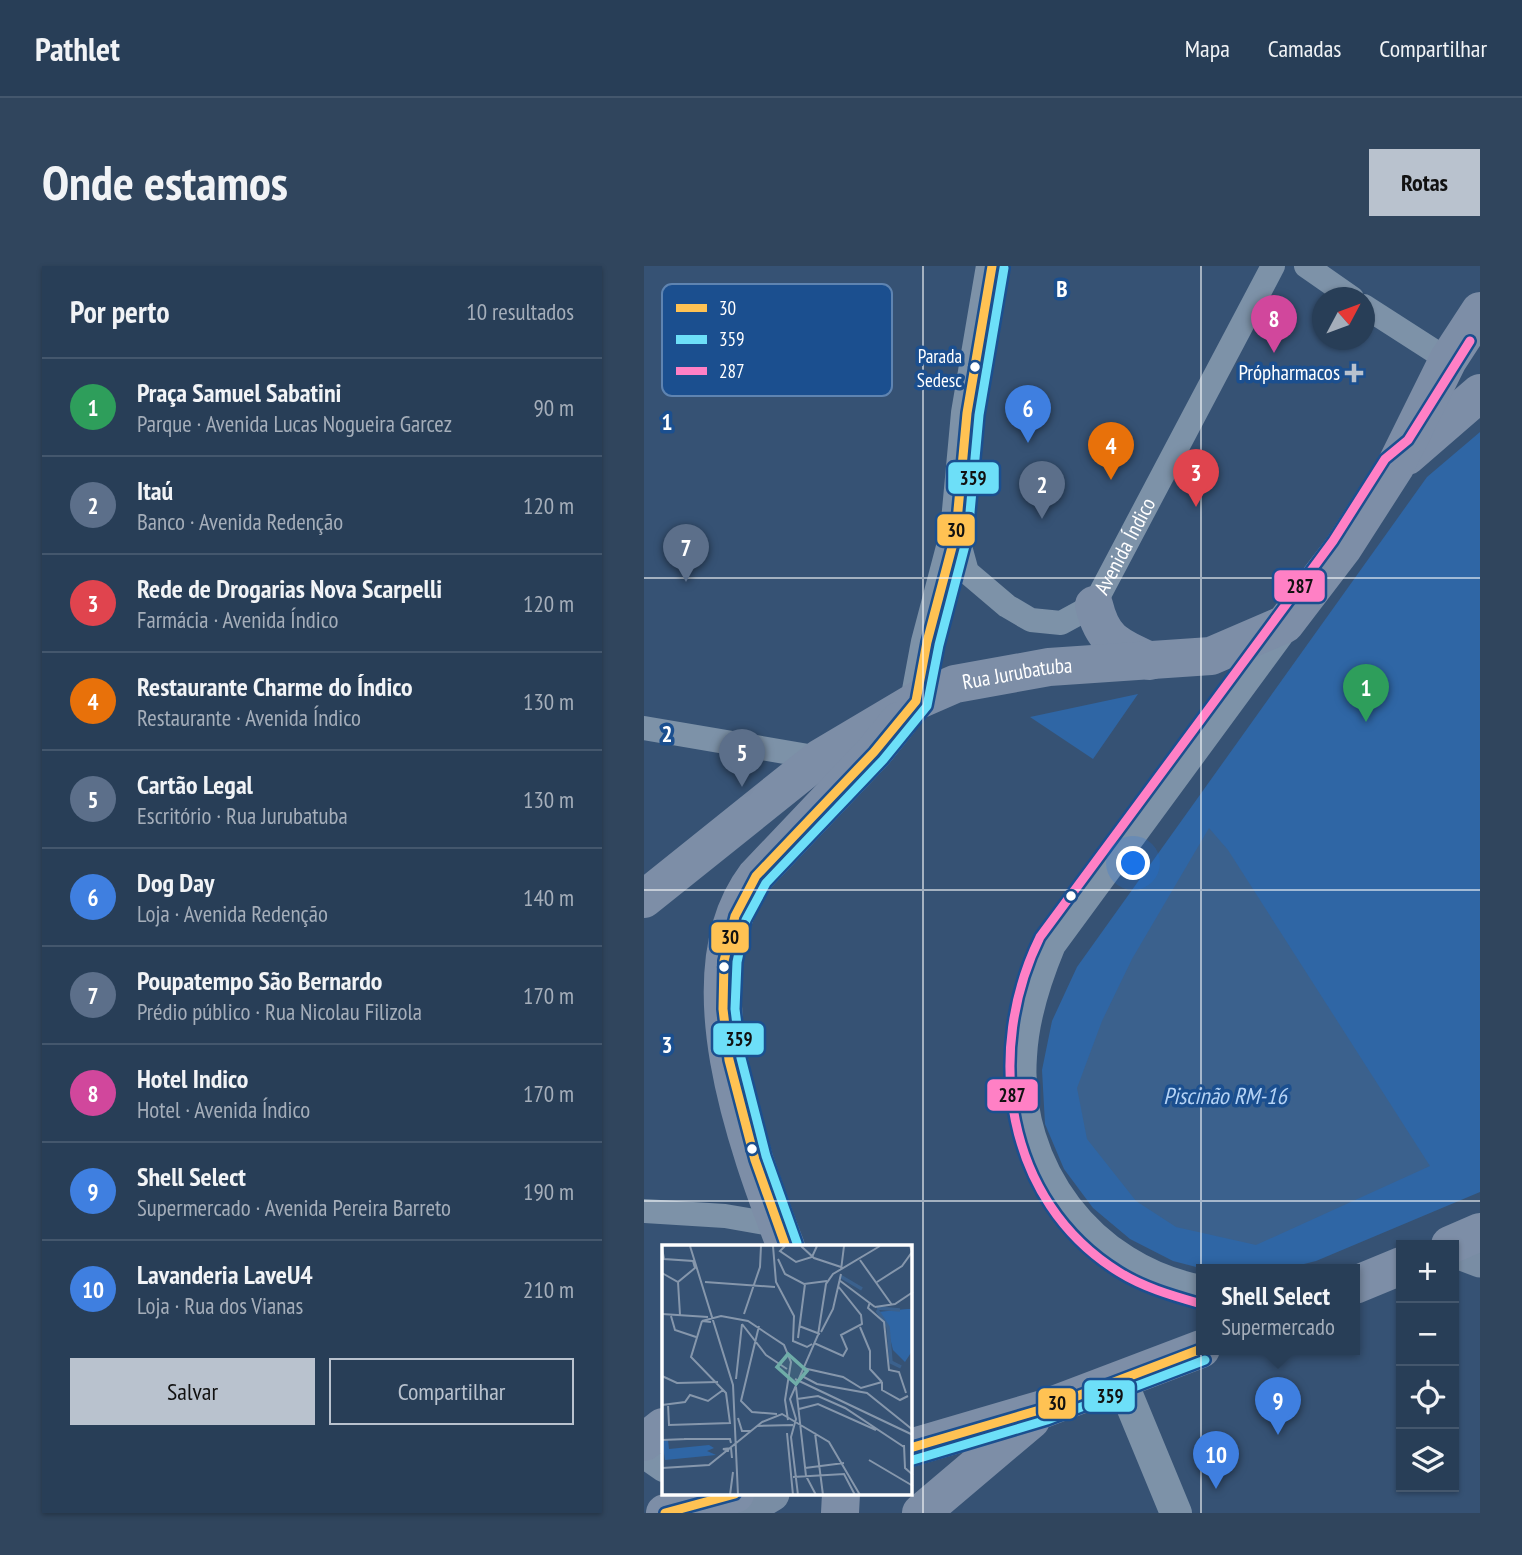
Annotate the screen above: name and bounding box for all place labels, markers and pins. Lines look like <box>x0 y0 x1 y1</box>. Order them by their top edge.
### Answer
pin: 8 <box>1251 295 1297 353</box>
place label: Parada Sedesc <box>917 344 962 392</box>
place label: Própharmacos <box>1238 359 1340 386</box>
marker: Parada Sedesc <box>968 360 982 374</box>
marker: Própharmacos <box>1346 365 1362 381</box>
pin: 6 <box>1005 385 1051 443</box>
pin: 4 <box>1088 422 1134 480</box>
pin: 3 <box>1173 449 1219 507</box>
pin: 2 <box>1019 461 1065 519</box>
pin: 7 <box>663 524 709 582</box>
pin: 1 <box>1343 664 1389 722</box>
pin: 5 <box>719 729 765 787</box>
unlabelled marker <box>1064 889 1078 903</box>
unlabelled marker <box>717 960 731 974</box>
unlabelled marker <box>745 1142 759 1156</box>
pin: 9 <box>1255 1377 1301 1435</box>
pin: 10 <box>1193 1431 1239 1489</box>

